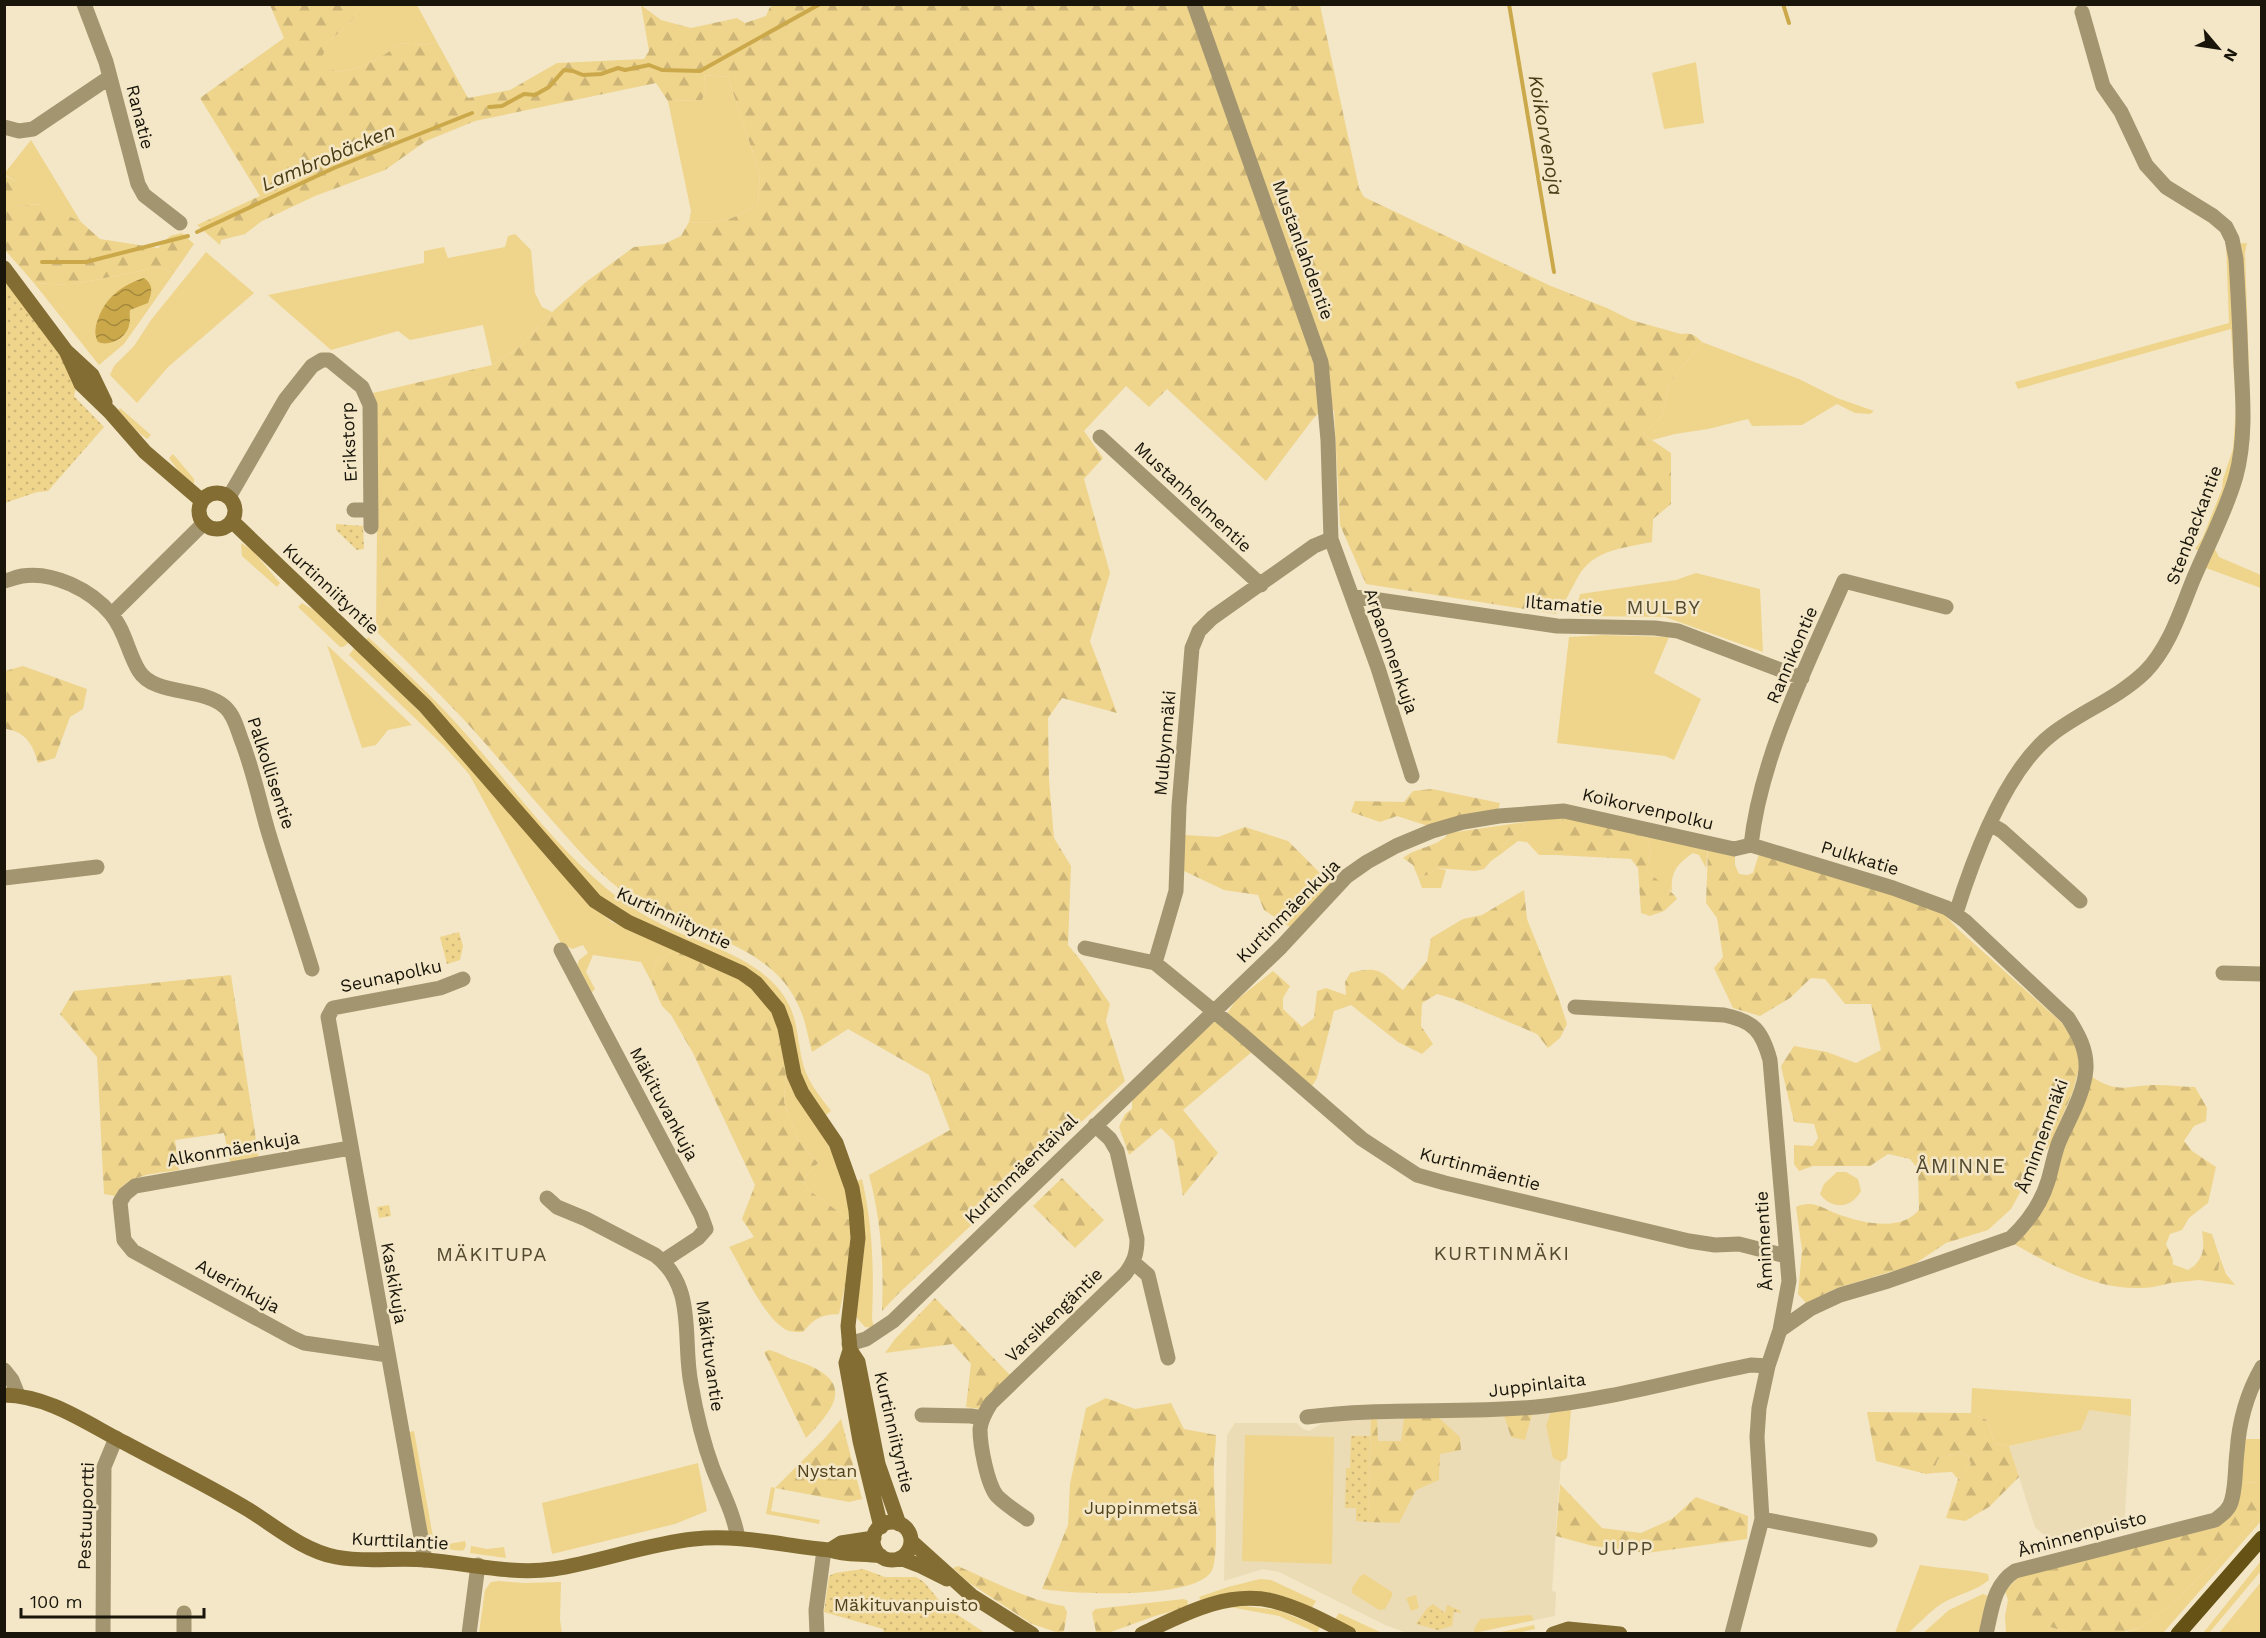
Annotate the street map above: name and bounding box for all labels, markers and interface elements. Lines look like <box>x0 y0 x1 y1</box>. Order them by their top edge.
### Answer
north arrow <box>2188 18 2248 78</box>
text: N <box>2219 45 2242 65</box>
water label: Koikorvenoja <box>1524 73 1568 197</box>
street label: Ranatie <box>122 82 159 151</box>
water label: Lambrobäcken <box>257 118 399 196</box>
street label: Mustanlahdentie <box>1268 177 1338 322</box>
street label: Erikstorp <box>336 401 361 483</box>
street label: Mustanhelmentie <box>1130 437 1256 556</box>
street label: Stenbackantie <box>2161 462 2226 587</box>
street label: Kurtinniityntie <box>279 539 384 639</box>
street label: Arpaonnenkuja <box>1360 585 1423 716</box>
street label: Iltamatie <box>1524 591 1604 618</box>
district label: MULBY <box>1627 595 1701 619</box>
street label: Rannikontie <box>1762 603 1821 707</box>
street label: Mulbynmäki <box>1149 689 1180 796</box>
street label: Palkollisentie <box>243 714 300 832</box>
street label: Koikorvenpolku <box>1580 783 1716 834</box>
street label: Pulkkatie <box>1819 836 1902 879</box>
street label: Kurtinmäenkuja <box>1231 854 1344 967</box>
street label: Kurtinniityntie <box>614 882 735 953</box>
street label: Seunapolku <box>338 955 444 997</box>
street label: Mäkituvankuja <box>626 1043 703 1164</box>
street label: Åminnenmäki <box>2011 1076 2072 1196</box>
street label: Kurtinmäentaival <box>960 1109 1082 1228</box>
street label: Alkonmäenkuja <box>165 1127 301 1171</box>
street label: Kurtinmäentie <box>1417 1142 1543 1195</box>
district label: ÅMINNE <box>1915 1153 2007 1178</box>
street label: Åminnentie <box>1750 1190 1777 1292</box>
street label: Kaskikuja <box>377 1240 412 1325</box>
district label: KURTINMÄKI <box>1433 1241 1571 1265</box>
district label: MÄKITUPA <box>436 1242 548 1266</box>
street label: Auerinkuja <box>193 1254 284 1317</box>
street label: Varsikengäntie <box>1001 1263 1107 1366</box>
street label: Mäkituvantie <box>692 1299 729 1413</box>
street label: Juppinlaita <box>1487 1368 1587 1401</box>
street label: Kurtinniityntie <box>870 1369 919 1495</box>
park label: Nystan <box>797 1460 857 1481</box>
street label: Pestuuportti <box>73 1462 98 1570</box>
park label: Juppinmetsä <box>1084 1497 1198 1518</box>
street label: Åminnenpuisto <box>2015 1506 2149 1561</box>
street label: Kurttilantie <box>351 1527 449 1554</box>
district label: JUPP <box>1598 1536 1654 1560</box>
scale bar <box>21 1581 204 1619</box>
text: 100 m <box>30 1591 83 1612</box>
park label: Mäkituvanpuisto <box>834 1594 978 1615</box>

